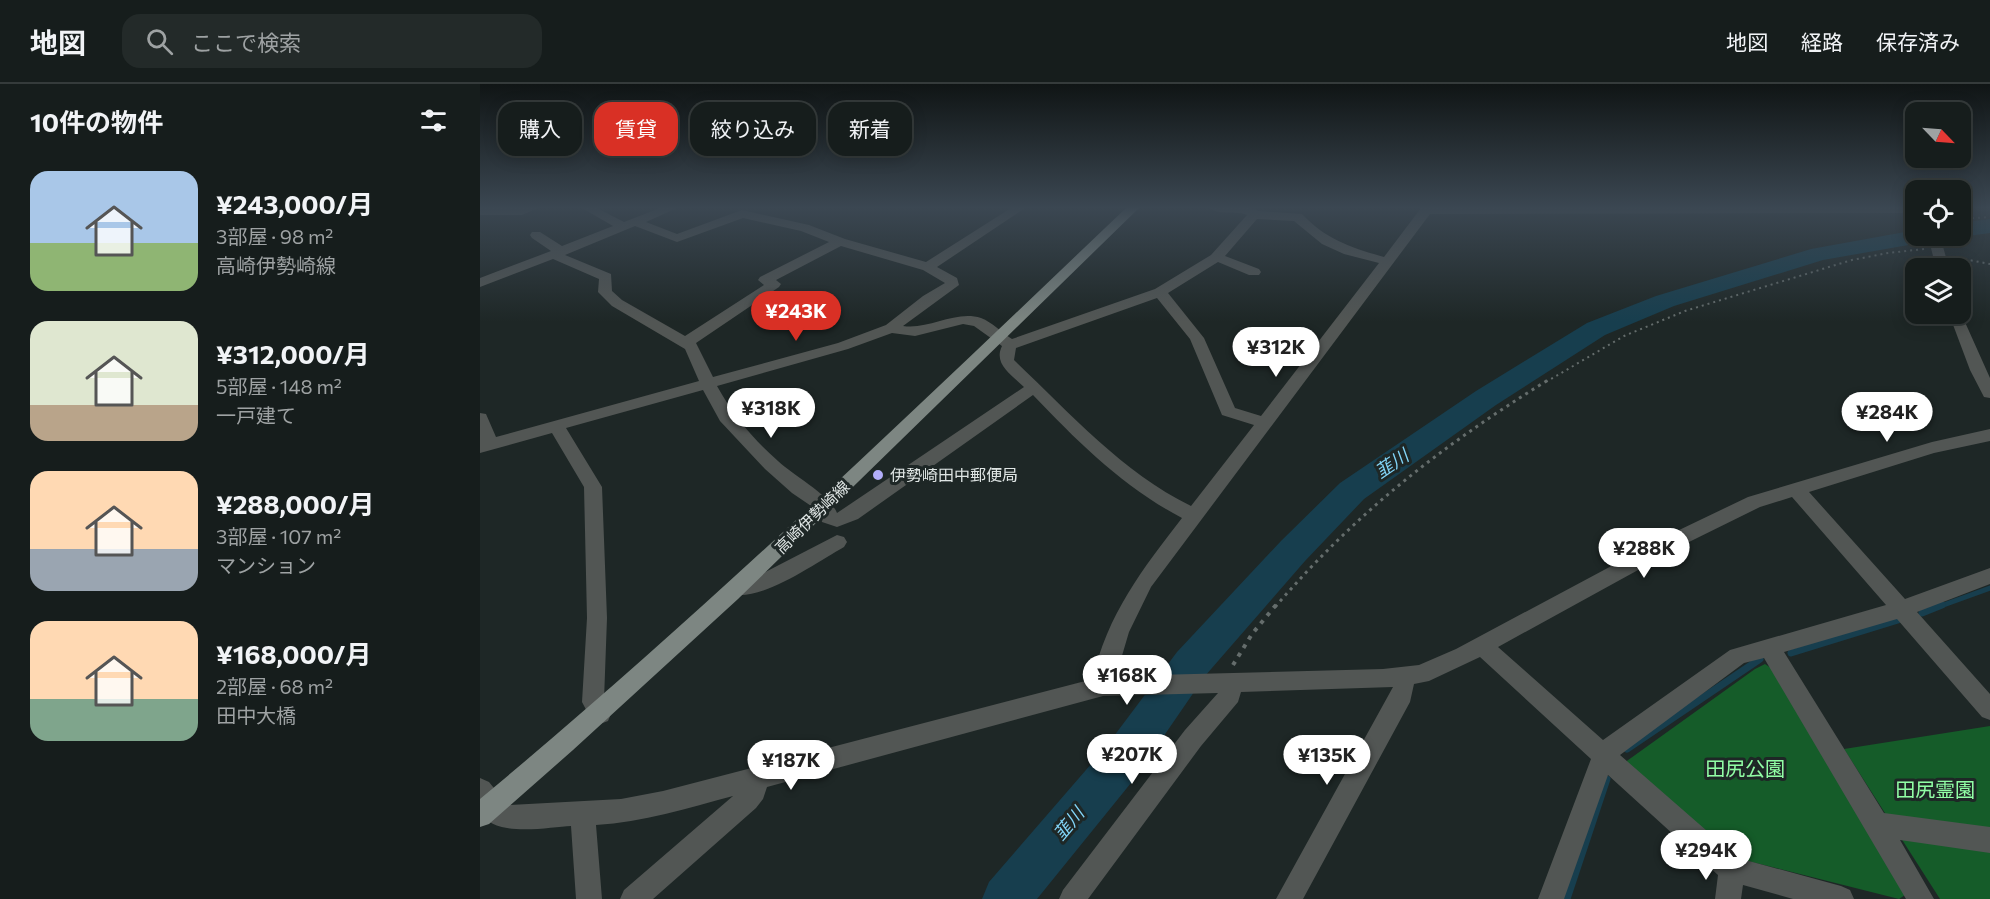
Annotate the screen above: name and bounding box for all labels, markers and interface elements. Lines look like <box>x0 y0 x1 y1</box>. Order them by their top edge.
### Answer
search box <box>122 14 542 68</box>
text: 地図 <box>30 25 86 59</box>
icon: search <box>143 25 176 58</box>
text: ここで検索 <box>191 29 301 56</box>
text: 地図 <box>1726 29 1768 54</box>
text: 経路 <box>1801 29 1843 54</box>
text: 保存済み <box>1876 29 1960 54</box>
chip: 購入 <box>498 102 582 156</box>
chip: 賃貸 <box>594 102 678 156</box>
chip: 絞り込み <box>690 102 816 156</box>
chip: 新着 <box>828 102 912 156</box>
north arrow <box>1905 102 1971 168</box>
map controls <box>1905 102 1971 324</box>
icon: filters <box>417 104 450 137</box>
text: 10件の物件 <box>30 106 163 137</box>
button: locate <box>1905 180 1971 246</box>
text: ¥243,000/月 <box>216 188 373 219</box>
icon: home <box>78 195 150 267</box>
text: 3部屋 · 98 m² <box>216 224 333 248</box>
text: 高崎伊勢崎線 <box>216 253 336 277</box>
button: layers <box>1905 258 1971 324</box>
pin: ¥243K <box>754 291 838 342</box>
text: ¥243K <box>765 298 827 322</box>
pin: ¥312K <box>1234 327 1318 378</box>
text: ¥312K <box>1247 334 1305 358</box>
text: ¥312,000/月 <box>216 338 370 369</box>
icon: home <box>78 345 150 417</box>
text: 5部屋 · 148 m² <box>216 374 342 398</box>
pin: ¥318K <box>729 388 813 439</box>
pin: ¥284K <box>1845 392 1929 443</box>
text: ¥318K <box>741 395 801 419</box>
text: ¥284K <box>1856 399 1918 423</box>
text: 一戸建て <box>216 403 296 427</box>
water label: 韮川 <box>1370 443 1414 482</box>
place label: 伊勢崎田中郵便局 <box>890 465 1018 484</box>
marker: 伊勢崎田中郵便局 <box>871 468 885 482</box>
street label: 高崎伊勢崎線 <box>771 476 853 557</box>
text: ¥288,000/月 <box>216 488 374 519</box>
icon: home <box>78 495 150 567</box>
text: 3部屋 · 107 m² <box>216 524 341 548</box>
pin: ¥288K <box>1602 528 1686 579</box>
text: ¥288K <box>1613 535 1675 559</box>
text: マンション <box>216 553 316 577</box>
text: ¥168,000/月 <box>216 638 371 669</box>
icon: home <box>78 645 150 717</box>
pin: ¥168K <box>1085 655 1169 706</box>
text: ¥168K <box>1097 662 1157 686</box>
text: 2部屋 · 68 m² <box>216 674 333 698</box>
text: 田中大橋 <box>216 703 296 727</box>
pin: ¥207K <box>1090 734 1174 785</box>
pin: ¥135K <box>1285 735 1369 786</box>
pin: ¥187K <box>749 740 833 791</box>
text: ¥207K <box>1101 741 1163 765</box>
text: ¥135K <box>1297 742 1357 766</box>
text: ¥187K <box>762 747 821 771</box>
park label: 田尻公園 <box>1705 756 1785 780</box>
park label: 田尻霊園 <box>1895 777 1975 801</box>
water label: 韮川 <box>1048 801 1090 844</box>
pin: ¥294K <box>1664 830 1748 881</box>
text: ¥294K <box>1675 837 1737 861</box>

